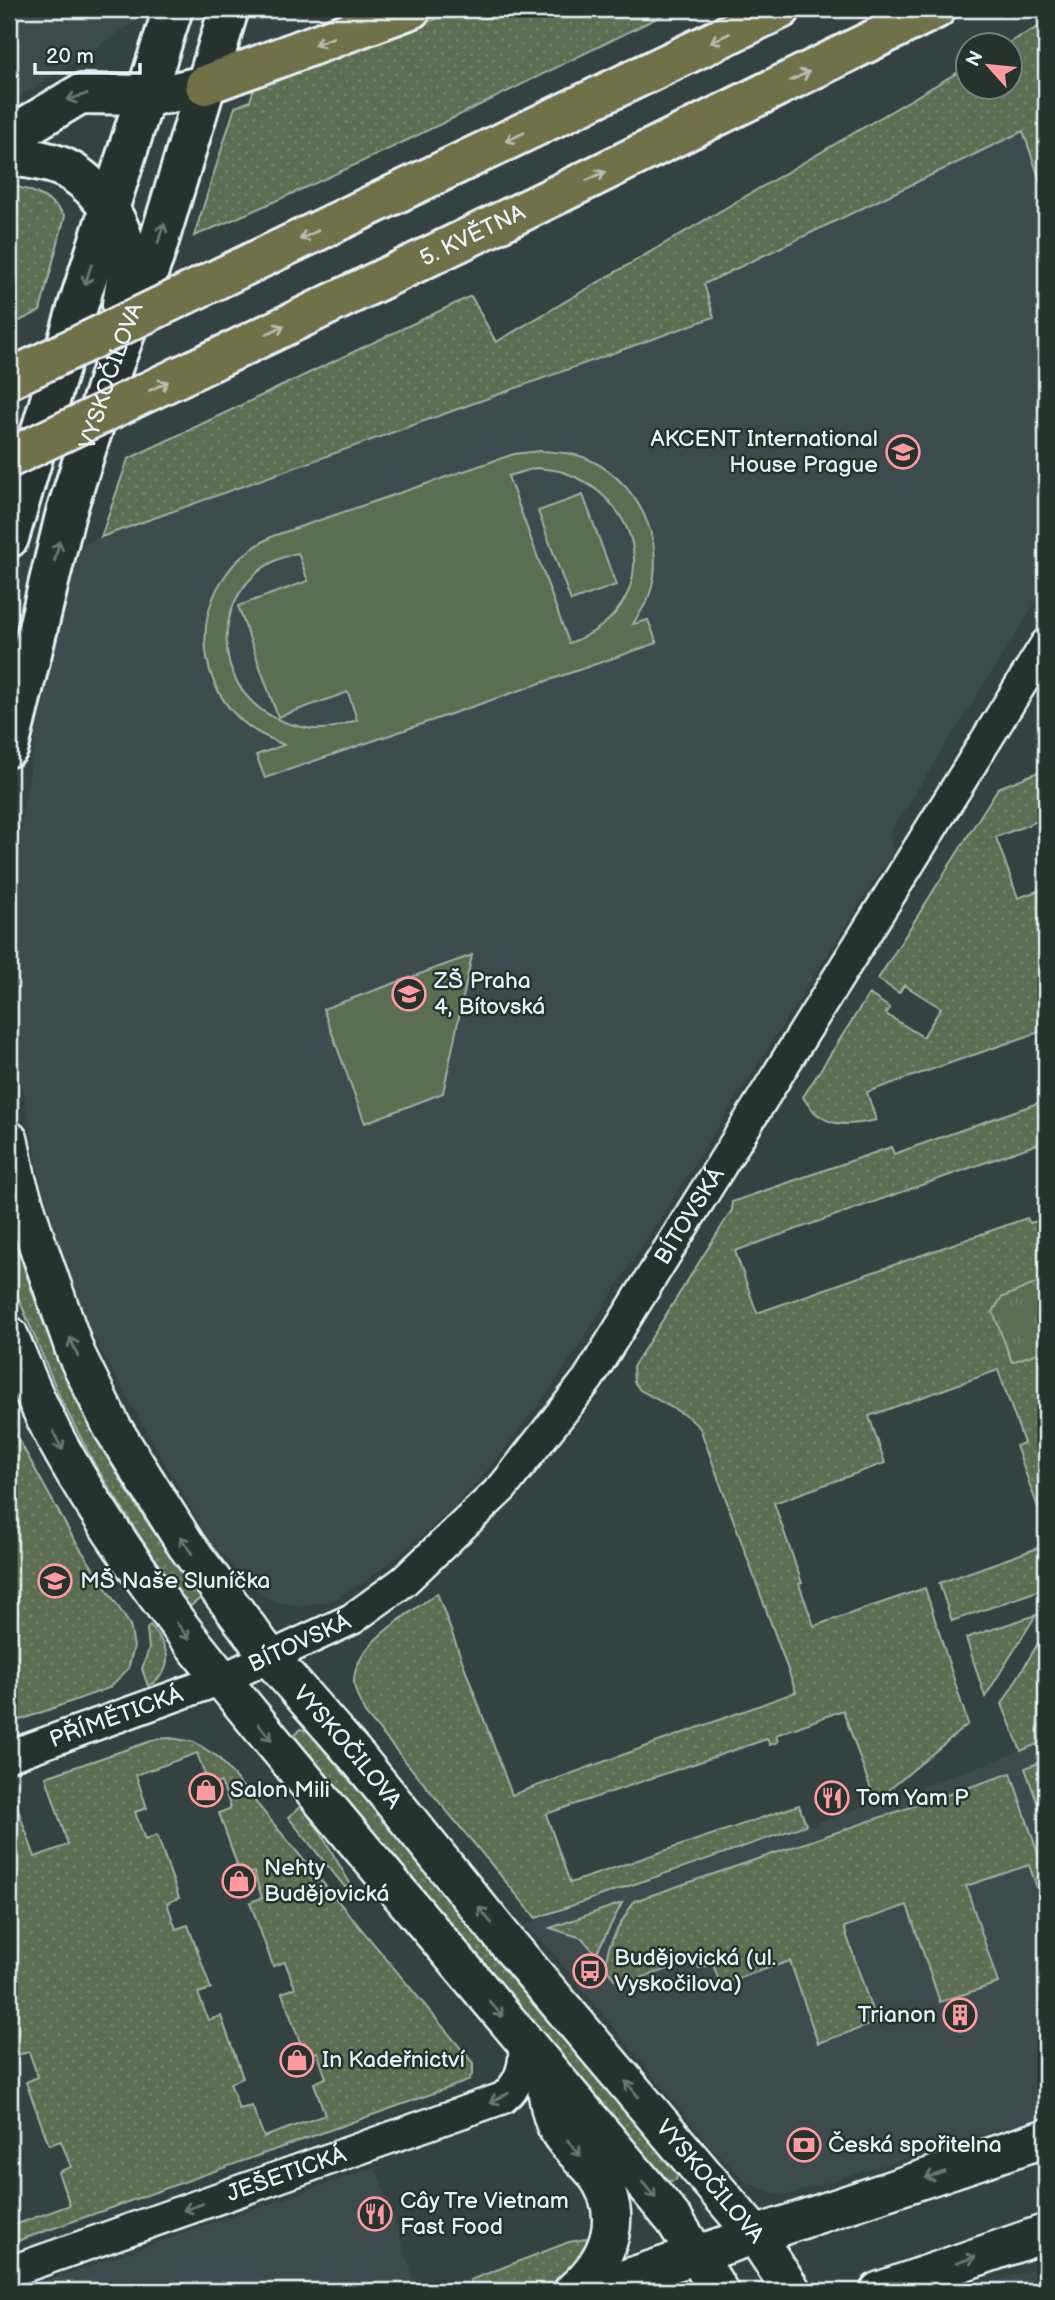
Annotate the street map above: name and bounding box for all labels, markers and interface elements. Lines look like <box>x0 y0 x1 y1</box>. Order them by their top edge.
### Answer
scale bar <box>35 32 140 76</box>
one-way arrow <box>710 32 731 46</box>
north arrow <box>954 32 1024 102</box>
one-way arrow <box>313 36 335 48</box>
text: 20 m <box>46 44 94 69</box>
text: N <box>962 47 989 71</box>
one-way arrow <box>789 69 810 83</box>
one-way arrow <box>67 92 89 104</box>
one-way arrow <box>505 130 526 144</box>
one-way arrow <box>585 169 606 183</box>
street label: 5. KVĚTNA <box>415 198 531 273</box>
one-way arrow <box>155 222 168 244</box>
one-way arrow <box>299 229 321 242</box>
one-way arrow <box>80 264 93 286</box>
street label: VYSKOČILOVA <box>73 298 150 453</box>
one-way arrow <box>264 323 285 337</box>
one-way arrow <box>148 379 169 392</box>
place label: AKCENT International House Prague <box>651 425 878 479</box>
school or university icon: AKCENT International House Prague <box>884 433 922 471</box>
one-way arrow <box>51 540 64 563</box>
place label: ZŠ Praha 4, Bítovská <box>433 967 545 1021</box>
school or university icon: ZŠ Praha 4, Bítovská <box>390 975 428 1013</box>
street label: BÍTOVSKÁ <box>649 1162 731 1270</box>
one-way arrow <box>66 1337 79 1359</box>
one-way arrow <box>51 1430 65 1451</box>
one-way arrow <box>179 1536 194 1555</box>
school or university icon: MŠ Naše Sluníčka <box>36 1562 74 1600</box>
place label: MŠ Naše Sluníčka <box>80 1567 270 1595</box>
street label: BÍTOVSKÁ <box>244 1607 356 1679</box>
one-way arrow <box>175 1621 191 1639</box>
street label: PŘÍMĚTICKÁ <box>46 1680 187 1754</box>
street label: VYSKOČILOVA <box>287 1680 408 1815</box>
one-way arrow <box>258 1723 273 1741</box>
shop icon: Salon Mili <box>187 1771 225 1809</box>
place label: Salon Mili <box>230 1776 330 1804</box>
restaurant icon: Tom Yam P <box>813 1779 851 1817</box>
place label: Tom Yam P <box>856 1784 969 1812</box>
place label: Nehty Budějovická <box>264 1854 389 1908</box>
shop icon: Nehty Budějovická <box>220 1862 258 1900</box>
one-way arrow <box>477 1907 493 1925</box>
place label: Budějovická (ul. Vyskočilova) <box>614 1944 776 1998</box>
bus stop icon: Budějovická (ul. Vyskočilova) <box>571 1952 609 1990</box>
building icon: Trianon <box>941 1996 979 2034</box>
one-way arrow <box>489 2000 504 2018</box>
place label: Trianon <box>858 2001 936 2029</box>
shop icon: In Kadeřnictví <box>278 2041 316 2079</box>
place label: In Kadeřnictví <box>322 2046 465 2074</box>
one-way arrow <box>624 2080 640 2098</box>
one-way arrow <box>489 2091 510 2105</box>
street label: VYSKOČILOVA <box>650 2114 771 2250</box>
bank icon: Česká spořitelna <box>785 2126 823 2164</box>
place label: Česká spořitelna <box>828 2130 1002 2159</box>
one-way arrow <box>566 2138 582 2156</box>
street label: JEŠETICKÁ <box>223 2140 350 2208</box>
one-way arrow <box>924 2169 946 2182</box>
one-way arrow <box>641 2181 657 2199</box>
place label: Cây Tre Vietnam Fast Food <box>400 2187 569 2241</box>
restaurant icon: Cây Tre Vietnam Fast Food <box>356 2195 394 2233</box>
one-way arrow <box>182 2202 204 2215</box>
one-way arrow <box>955 2253 977 2266</box>

